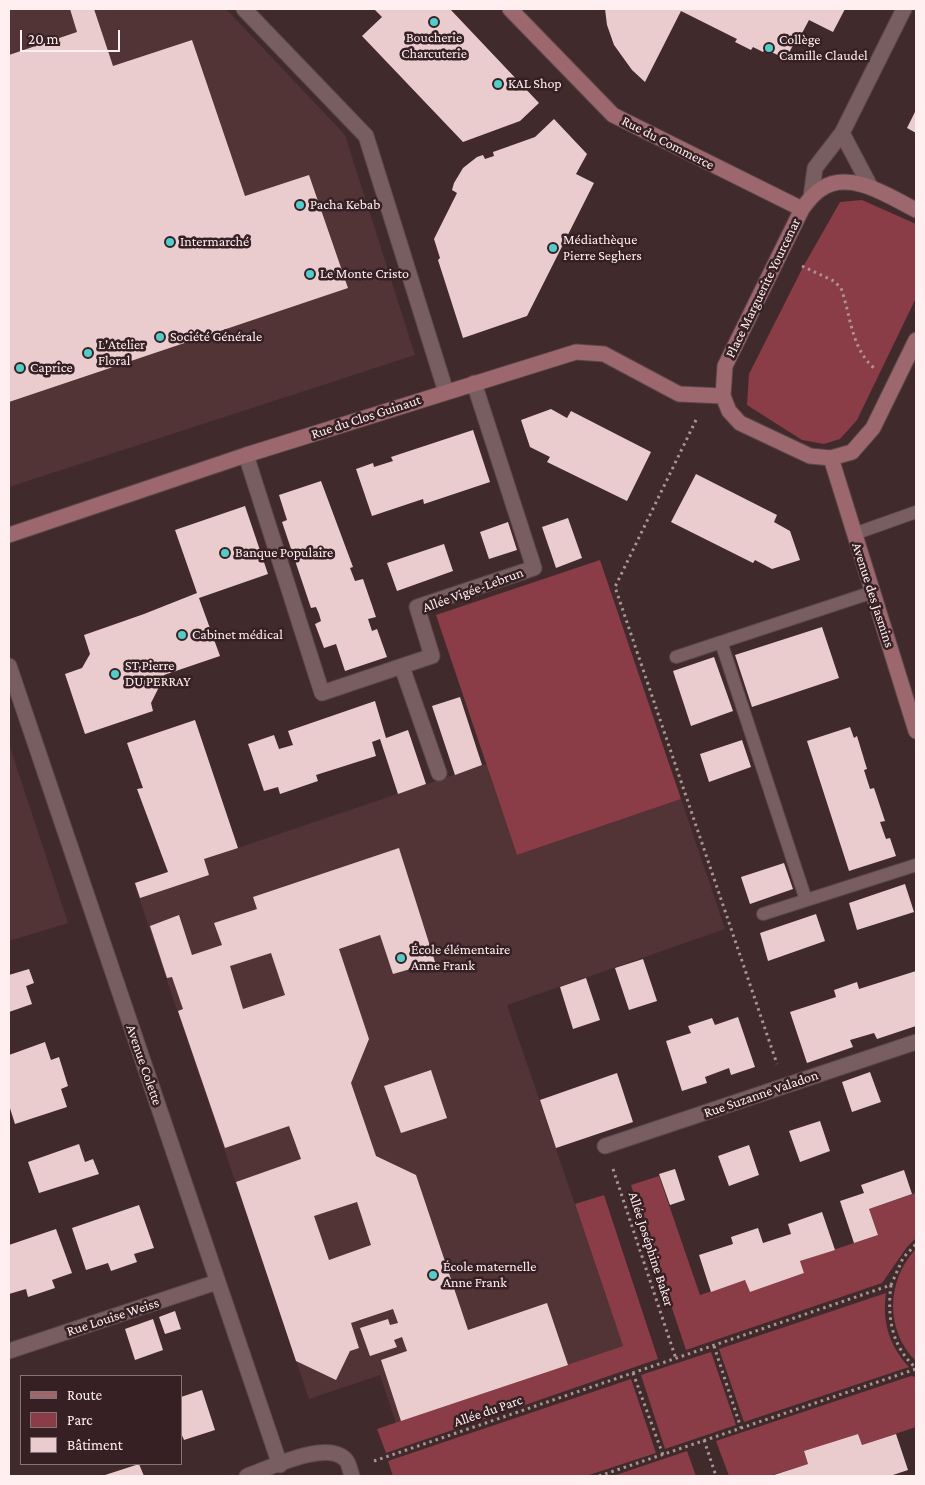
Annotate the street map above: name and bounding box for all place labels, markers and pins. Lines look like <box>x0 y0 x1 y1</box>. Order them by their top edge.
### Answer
marker: Boucherie Charcuterie <box>428 16 440 28</box>
place label: Boucherie Charcuterie <box>401 30 467 62</box>
place label: Collège Camille Claudel <box>779 32 868 64</box>
marker: Collège Camille Claudel <box>763 42 775 54</box>
place label: KAL Shop <box>508 76 562 92</box>
marker: KAL Shop <box>492 78 504 90</box>
place label: Pacha Kebab <box>310 197 380 213</box>
marker: Pacha Kebab <box>294 199 306 211</box>
place label: Médiathèque Pierre Seghers <box>563 232 642 264</box>
place label: Intermarché <box>180 234 249 250</box>
marker: Intermarché <box>164 236 176 248</box>
marker: Médiathèque Pierre Seghers <box>547 242 559 254</box>
place label: Le Monte Cristo <box>320 266 409 282</box>
marker: Le Monte Cristo <box>304 268 316 280</box>
place label: Société Générale <box>170 329 262 345</box>
marker: Société Générale <box>154 331 166 343</box>
place label: L'Atelier Floral <box>98 337 145 370</box>
marker: L'Atelier Floral <box>82 347 94 359</box>
place label: Caprice <box>30 360 73 376</box>
marker: Caprice <box>14 362 26 374</box>
place label: Banque Populaire <box>235 545 333 561</box>
marker: Banque Populaire <box>219 547 231 559</box>
place label: Cabinet médical <box>192 627 283 643</box>
marker: Cabinet médical <box>176 629 188 641</box>
place label: ST Pierre DU PERRAY <box>125 658 191 690</box>
marker: ST Pierre DU PERRAY <box>109 668 121 680</box>
place label: École élémentaire Anne Frank <box>411 942 510 974</box>
marker: École élémentaire Anne Frank <box>395 952 407 964</box>
place label: École maternelle Anne Frank <box>443 1259 536 1292</box>
marker: École maternelle Anne Frank <box>427 1269 439 1281</box>

